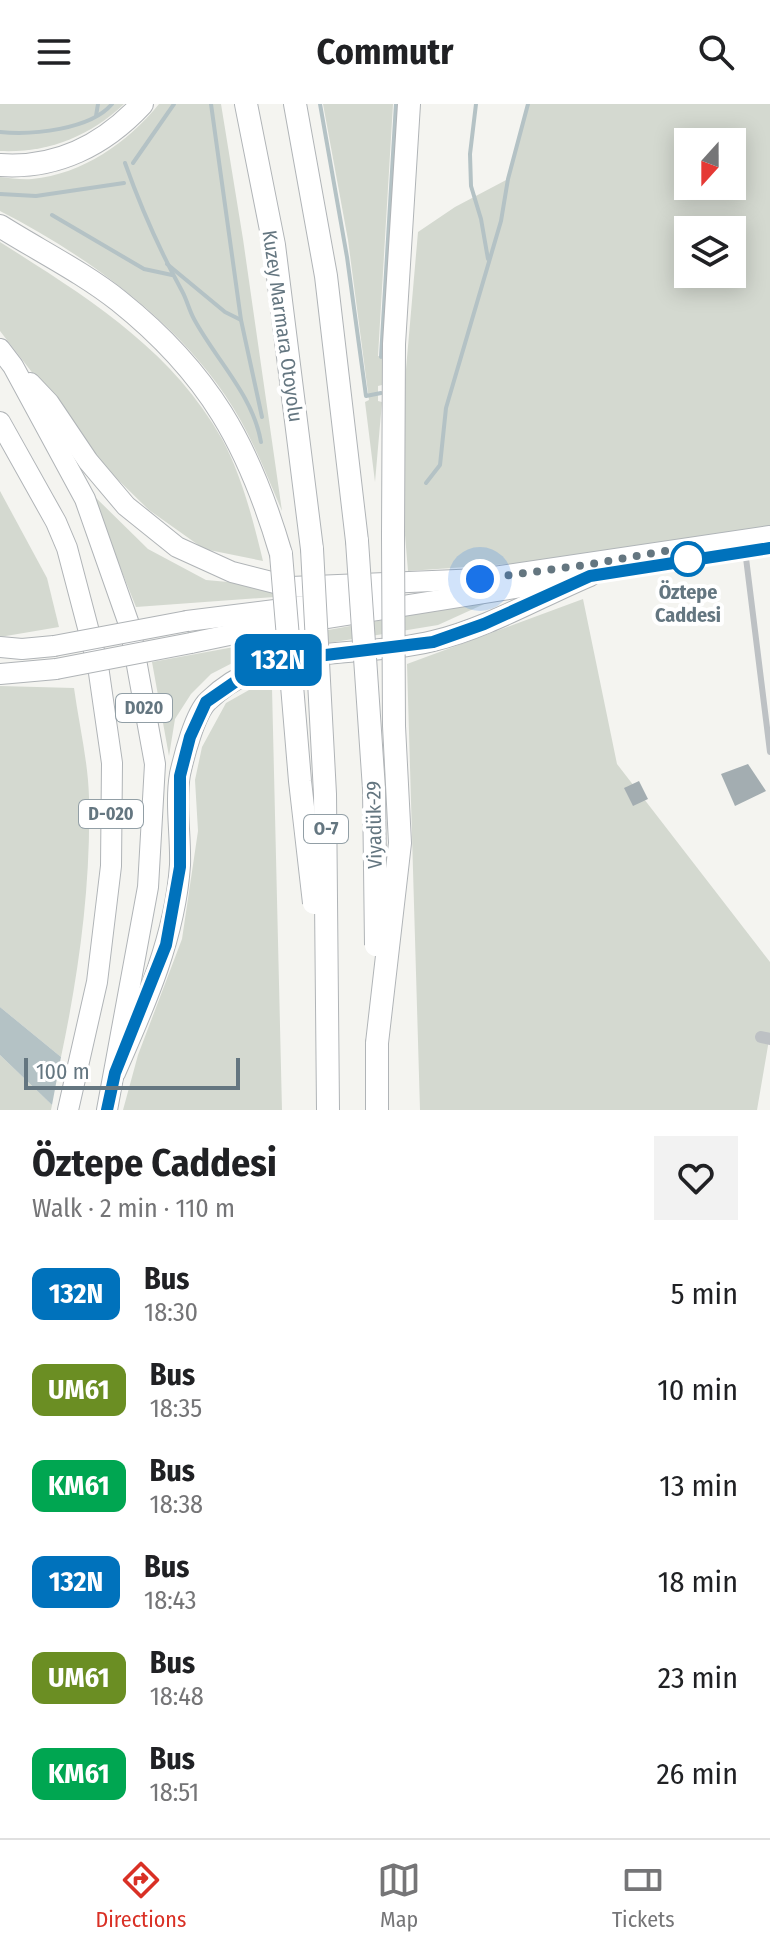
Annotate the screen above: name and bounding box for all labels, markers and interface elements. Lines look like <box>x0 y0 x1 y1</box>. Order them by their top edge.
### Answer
icon: menu <box>32 30 76 74</box>
text: Commutr <box>317 30 453 74</box>
icon: search <box>694 30 738 74</box>
north arrow <box>674 128 746 200</box>
map controls <box>674 128 746 288</box>
button: layers <box>674 216 746 288</box>
street label: Kuzey Marmara Otoyolu <box>258 229 308 423</box>
marker: Öztepe Caddesi <box>671 542 705 576</box>
your location <box>460 559 500 599</box>
place label: Öztepe Caddesi <box>655 580 721 627</box>
line badge: 132N <box>222 634 334 686</box>
text: 132N <box>251 643 305 676</box>
road number: D020 <box>116 694 172 722</box>
street label: Viyadük-29 <box>361 781 387 869</box>
road number: D-020 <box>79 800 143 828</box>
road number: O-7 <box>304 815 348 843</box>
scale bar <box>24 1054 240 1090</box>
text: 100 m <box>36 1058 90 1085</box>
button: heart <box>654 1136 738 1220</box>
text: Öztepe Caddesi <box>32 1140 277 1186</box>
text: Walk · 2 min · 110 m <box>32 1193 235 1224</box>
text: Bus <box>144 1261 189 1297</box>
text: 5 min <box>671 1276 738 1312</box>
text: 132N <box>49 1277 103 1310</box>
text: 18:30 <box>144 1297 198 1328</box>
text: Bus <box>150 1357 195 1393</box>
text: 10 min <box>657 1372 738 1408</box>
text: UM61 <box>48 1373 110 1406</box>
text: 18:35 <box>150 1393 202 1424</box>
text: Bus <box>150 1453 195 1489</box>
text: 13 min <box>659 1468 738 1504</box>
text: KM61 <box>48 1469 110 1502</box>
text: 18:38 <box>150 1489 203 1520</box>
text: Bus <box>144 1549 189 1585</box>
text: 18 min <box>658 1564 738 1600</box>
text: 132N <box>49 1565 103 1598</box>
text: 18:43 <box>144 1585 196 1616</box>
text: Bus <box>150 1645 195 1681</box>
text: 23 min <box>658 1660 738 1696</box>
text: UM61 <box>48 1661 110 1694</box>
text: 18:48 <box>150 1681 204 1712</box>
text: Bus <box>150 1741 195 1777</box>
text: 26 min <box>656 1756 738 1792</box>
text: KM61 <box>48 1757 110 1790</box>
text: 18:51 <box>150 1777 199 1808</box>
tab: Directions <box>95 1858 186 1933</box>
tab: Map <box>377 1858 421 1933</box>
tab: Tickets <box>612 1858 675 1933</box>

